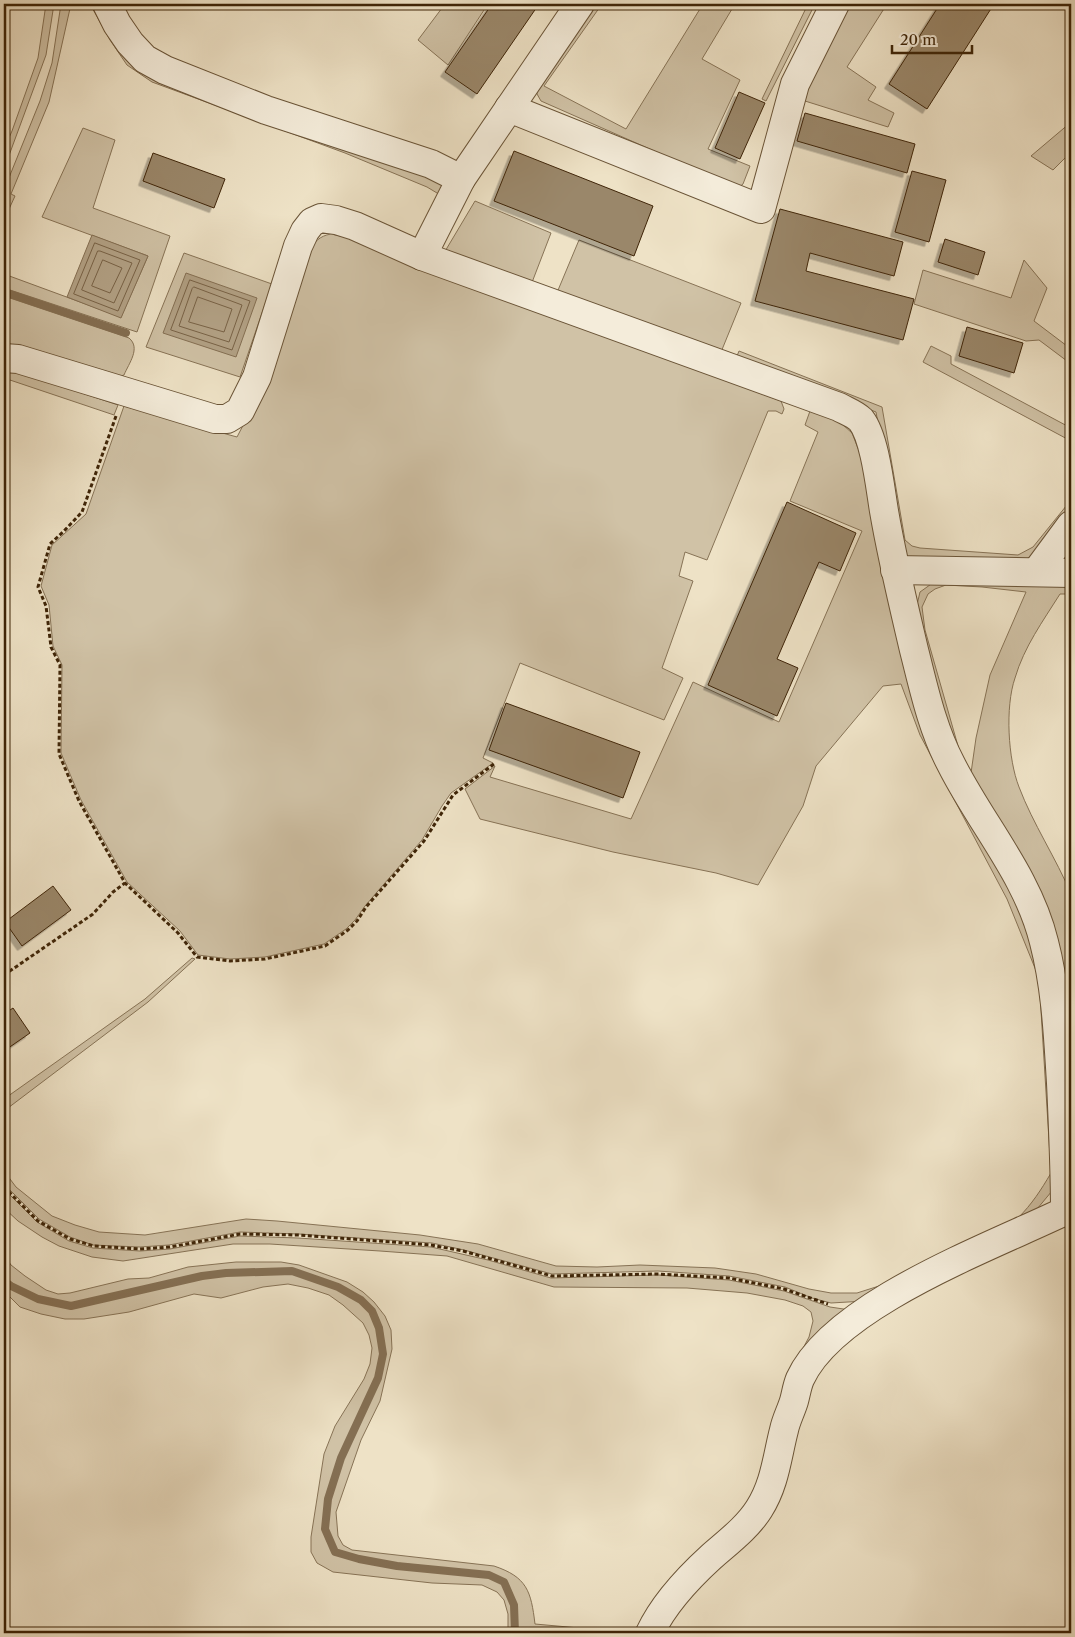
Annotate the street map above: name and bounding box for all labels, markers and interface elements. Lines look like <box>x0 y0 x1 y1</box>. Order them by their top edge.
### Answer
scale bar <box>892 22 972 54</box>
text: 20 m <box>900 30 936 49</box>

